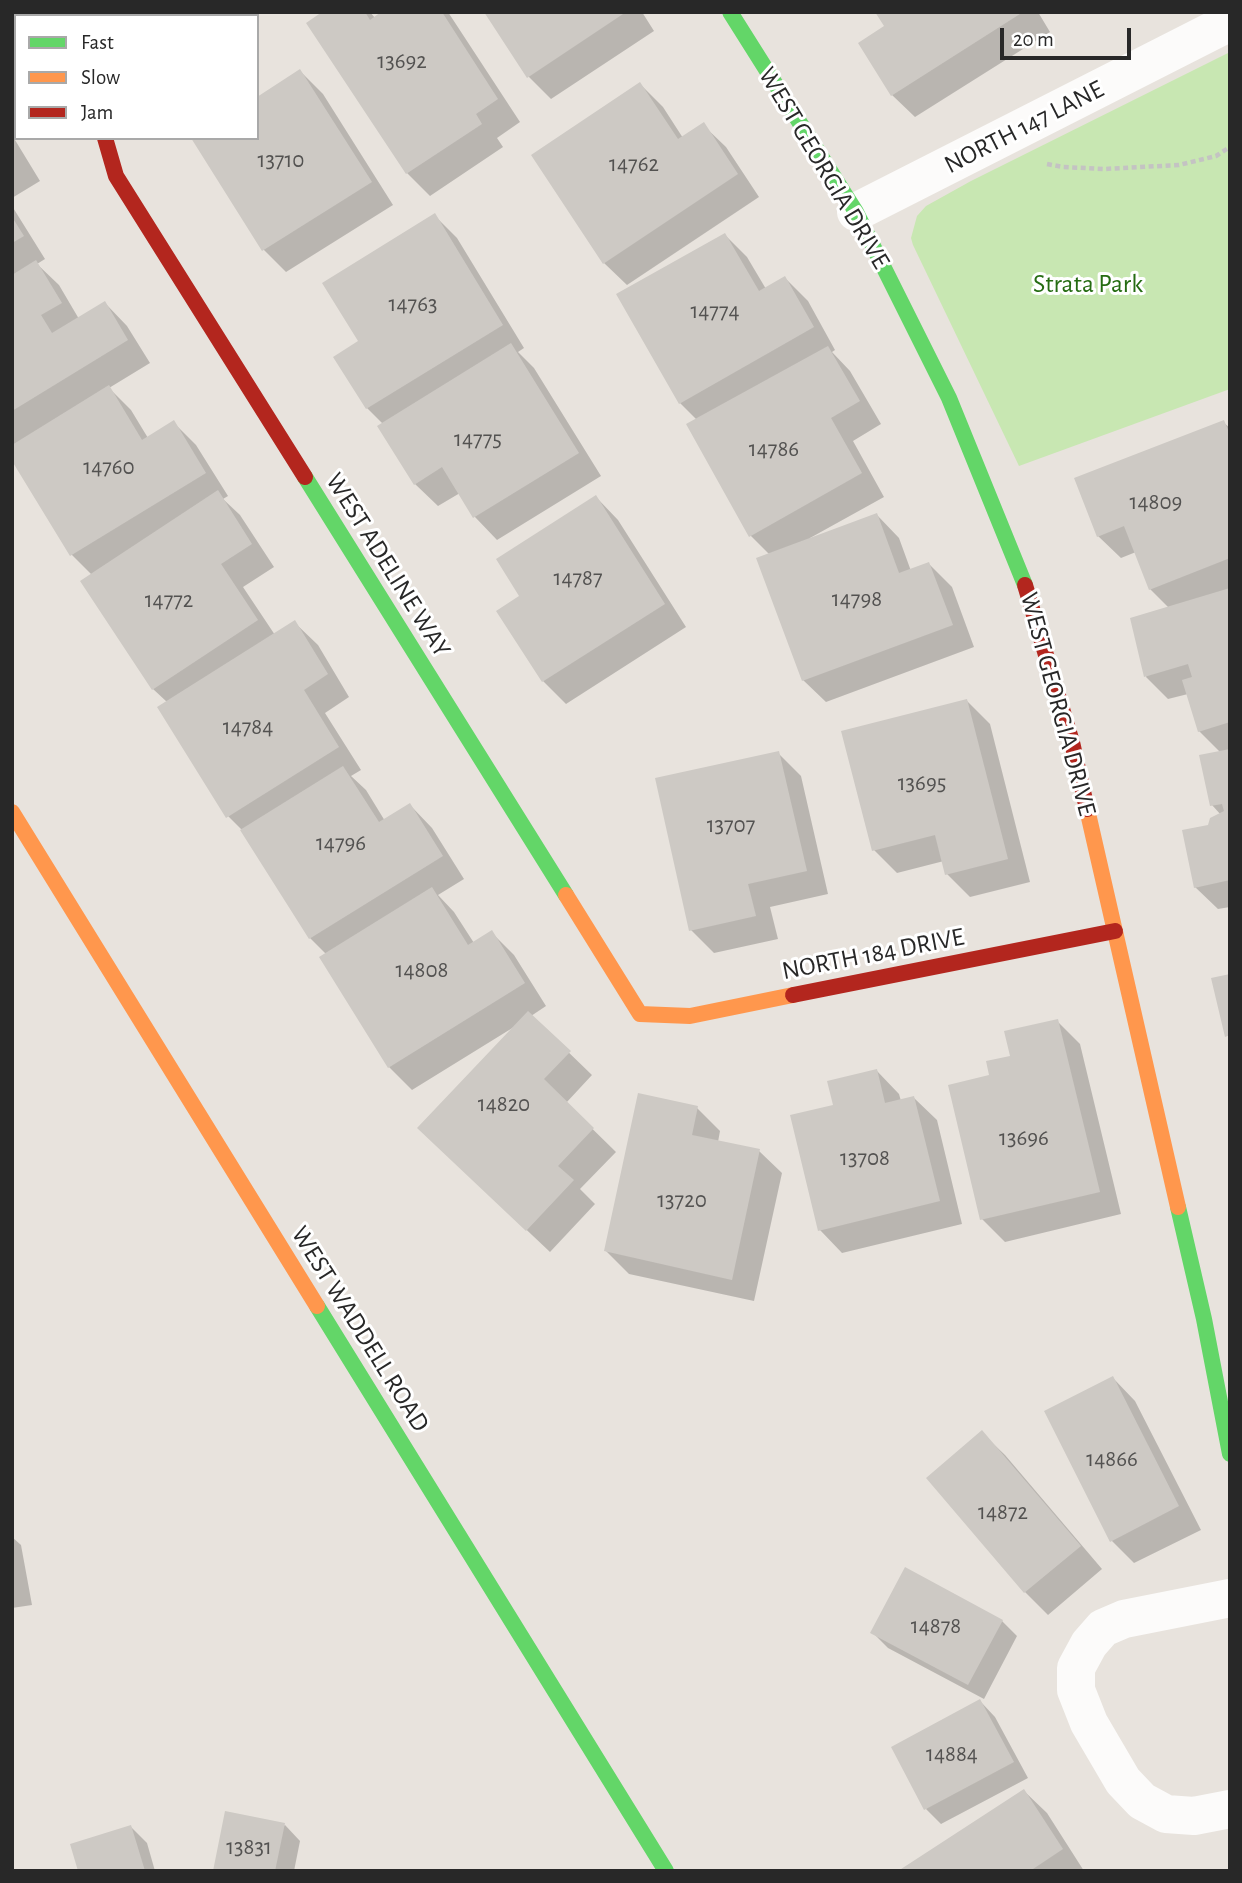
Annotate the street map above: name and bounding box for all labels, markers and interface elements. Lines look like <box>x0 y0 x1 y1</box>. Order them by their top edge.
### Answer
legend <box>14 14 259 140</box>
scale bar <box>1004 14 1135 58</box>
text: 20 m <box>1013 29 1054 50</box>
text: Fast <box>81 32 114 53</box>
house number: 13692 <box>377 47 427 75</box>
street label: WEST GEORGIA DRIVE <box>751 61 897 275</box>
text: Slow <box>81 67 120 88</box>
street label: NORTH 147 LANE <box>939 73 1109 181</box>
text: Jam <box>81 102 113 123</box>
house number: 13710 <box>257 146 305 174</box>
house number: 14762 <box>609 150 659 178</box>
park label: Strata Park <box>1033 268 1143 300</box>
house number: 14763 <box>389 290 437 318</box>
house number: 14774 <box>690 297 740 325</box>
house number: 14775 <box>454 425 502 453</box>
house number: 14786 <box>749 435 799 463</box>
house number: 14760 <box>83 453 135 481</box>
street label: WEST ADELINE WAY <box>319 467 457 663</box>
house number: 14809 <box>1130 488 1182 516</box>
house number: 14787 <box>553 564 603 592</box>
house number: 14798 <box>832 585 882 613</box>
house number: 14772 <box>145 586 193 614</box>
street label: WEST GEORGIA DRIVE <box>1013 589 1103 819</box>
house number: 14784 <box>223 713 273 741</box>
house number: 13695 <box>898 769 946 797</box>
house number: 13707 <box>707 811 755 839</box>
house number: 14796 <box>316 829 366 857</box>
street label: NORTH 184 DRIVE <box>779 921 967 987</box>
house number: 14808 <box>396 956 448 984</box>
house number: 14820 <box>478 1090 530 1118</box>
house number: 13696 <box>999 1124 1049 1152</box>
house number: 13708 <box>840 1144 890 1172</box>
house number: 13720 <box>657 1186 707 1214</box>
street label: WEST WADDELL ROAD <box>284 1220 436 1438</box>
house number: 14866 <box>1086 1445 1138 1473</box>
house number: 14872 <box>978 1498 1028 1526</box>
house number: 14878 <box>911 1612 961 1640</box>
house number: 14884 <box>926 1740 978 1768</box>
house number: 13831 <box>226 1833 272 1861</box>

